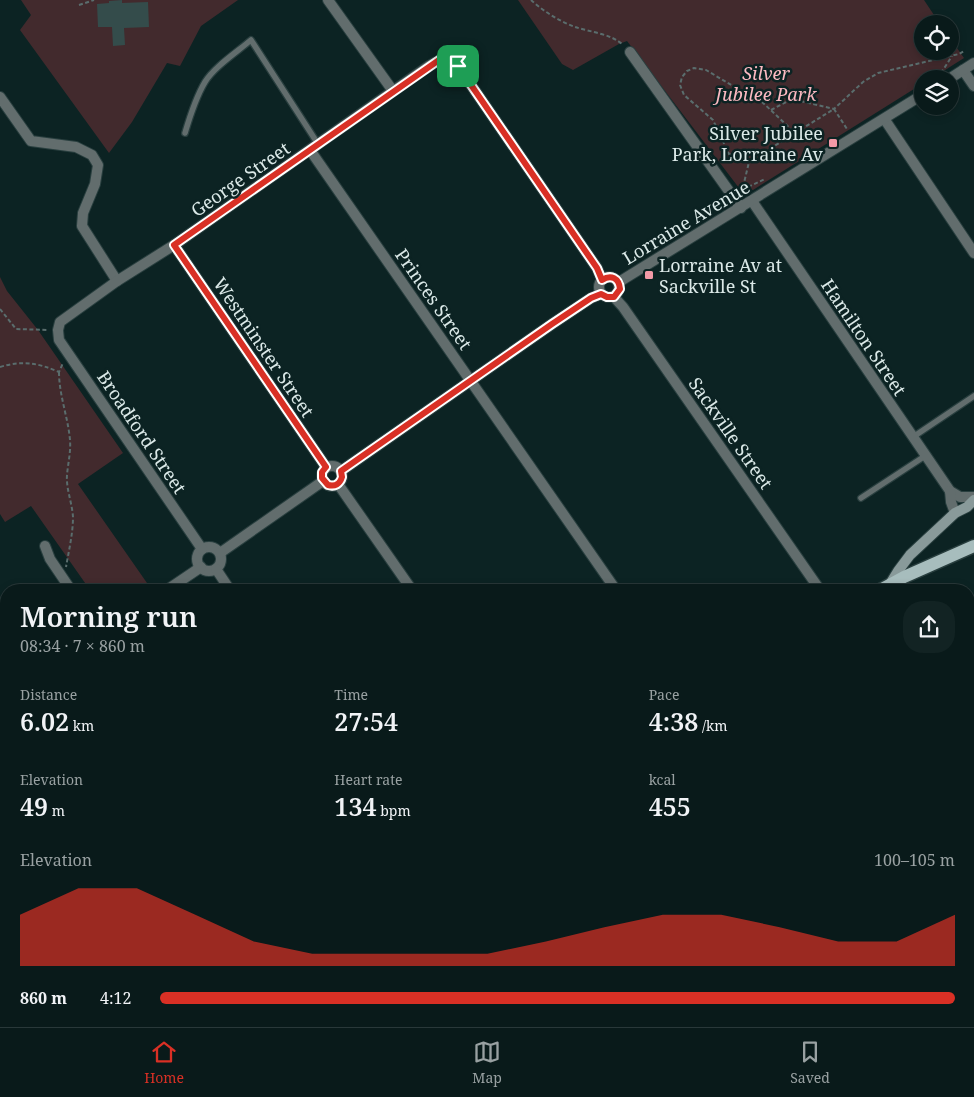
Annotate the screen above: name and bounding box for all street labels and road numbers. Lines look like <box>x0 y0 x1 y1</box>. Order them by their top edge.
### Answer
street label: George Street <box>186 136 294 222</box>
street label: Lorraine Avenue <box>618 175 754 269</box>
street label: Princes Street <box>390 244 478 354</box>
street label: Westminster Street <box>208 272 320 422</box>
street label: Hamilton Street <box>816 274 912 400</box>
street label: Broadford Street <box>92 366 192 498</box>
street label: Sackville Street <box>684 372 778 494</box>

